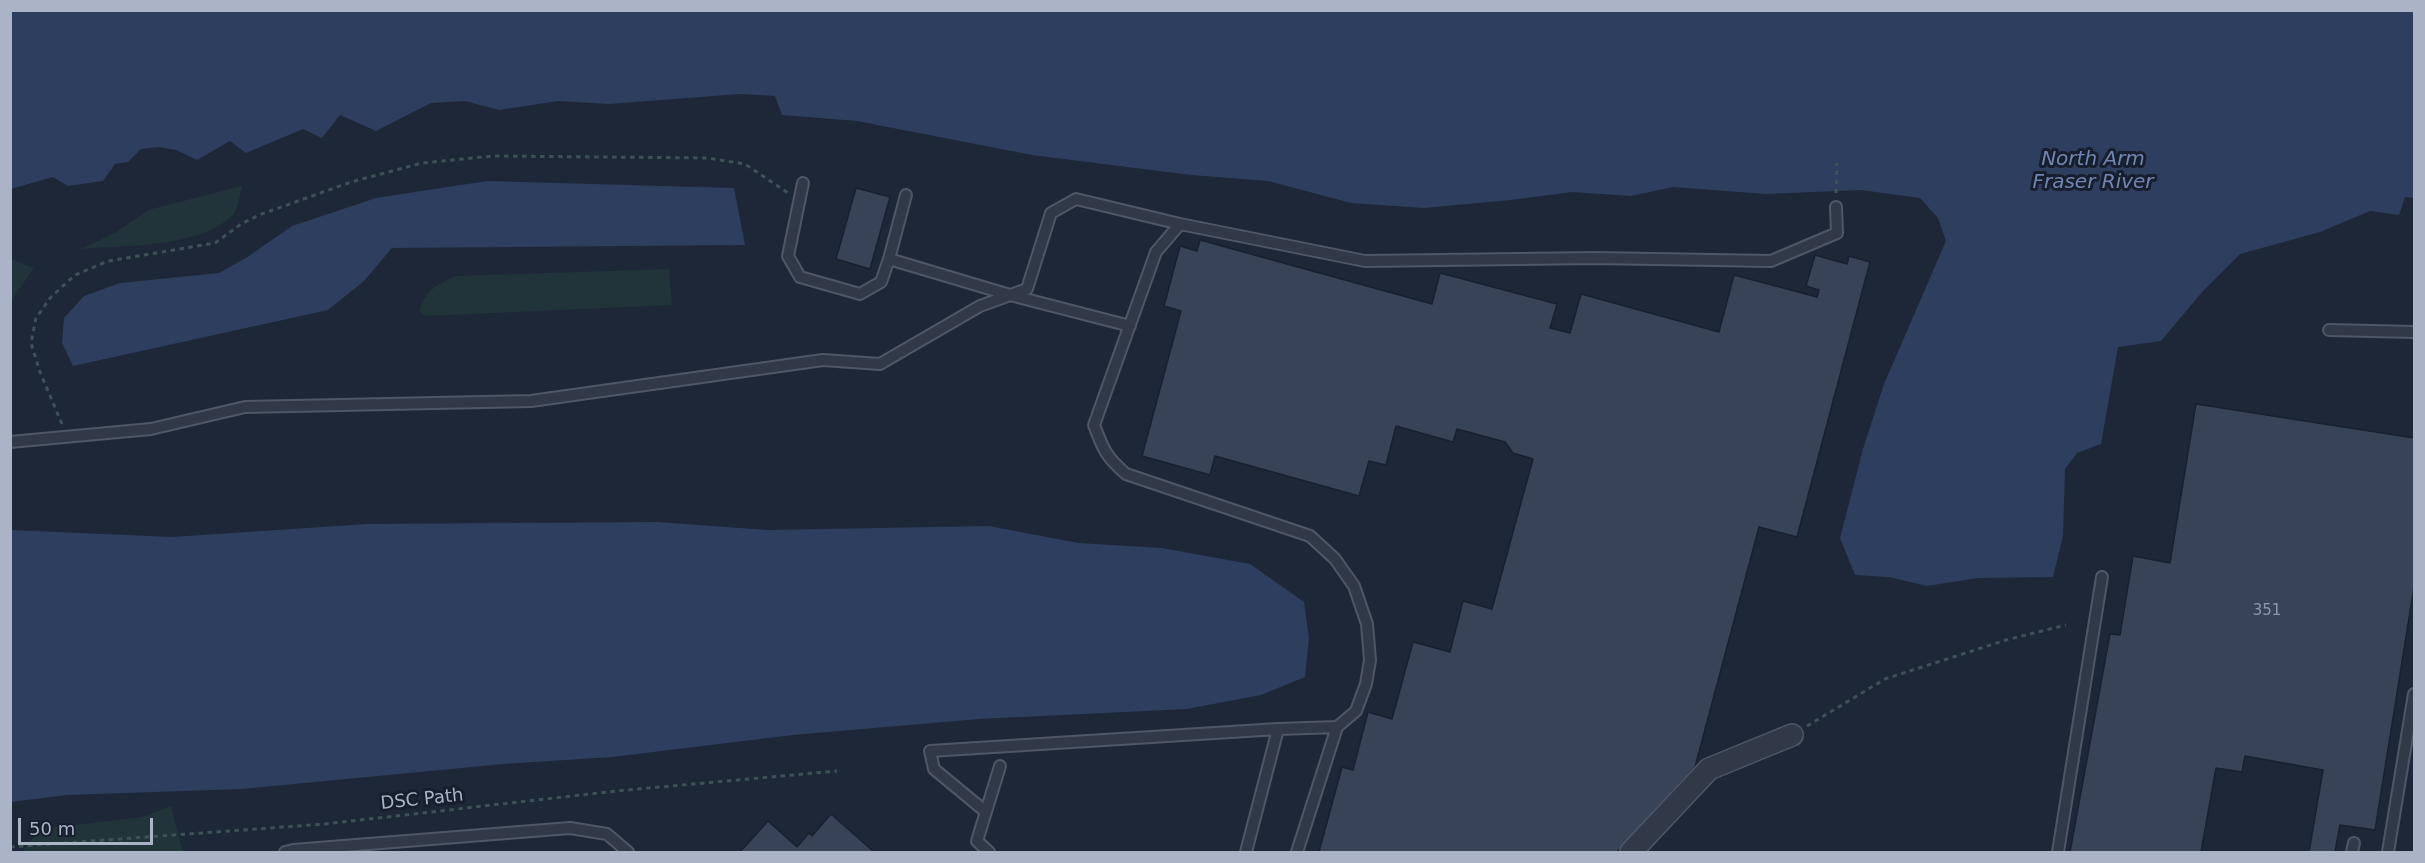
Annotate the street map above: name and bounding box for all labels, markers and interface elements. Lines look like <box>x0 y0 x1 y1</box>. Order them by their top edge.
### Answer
water label: North Arm Fraser River <box>2032 148 2154 195</box>
house number: 351 <box>2253 602 2281 620</box>
street label: DSC Path <box>380 785 464 815</box>
scale bar <box>21 806 156 844</box>
text: 50 m <box>29 818 75 839</box>

